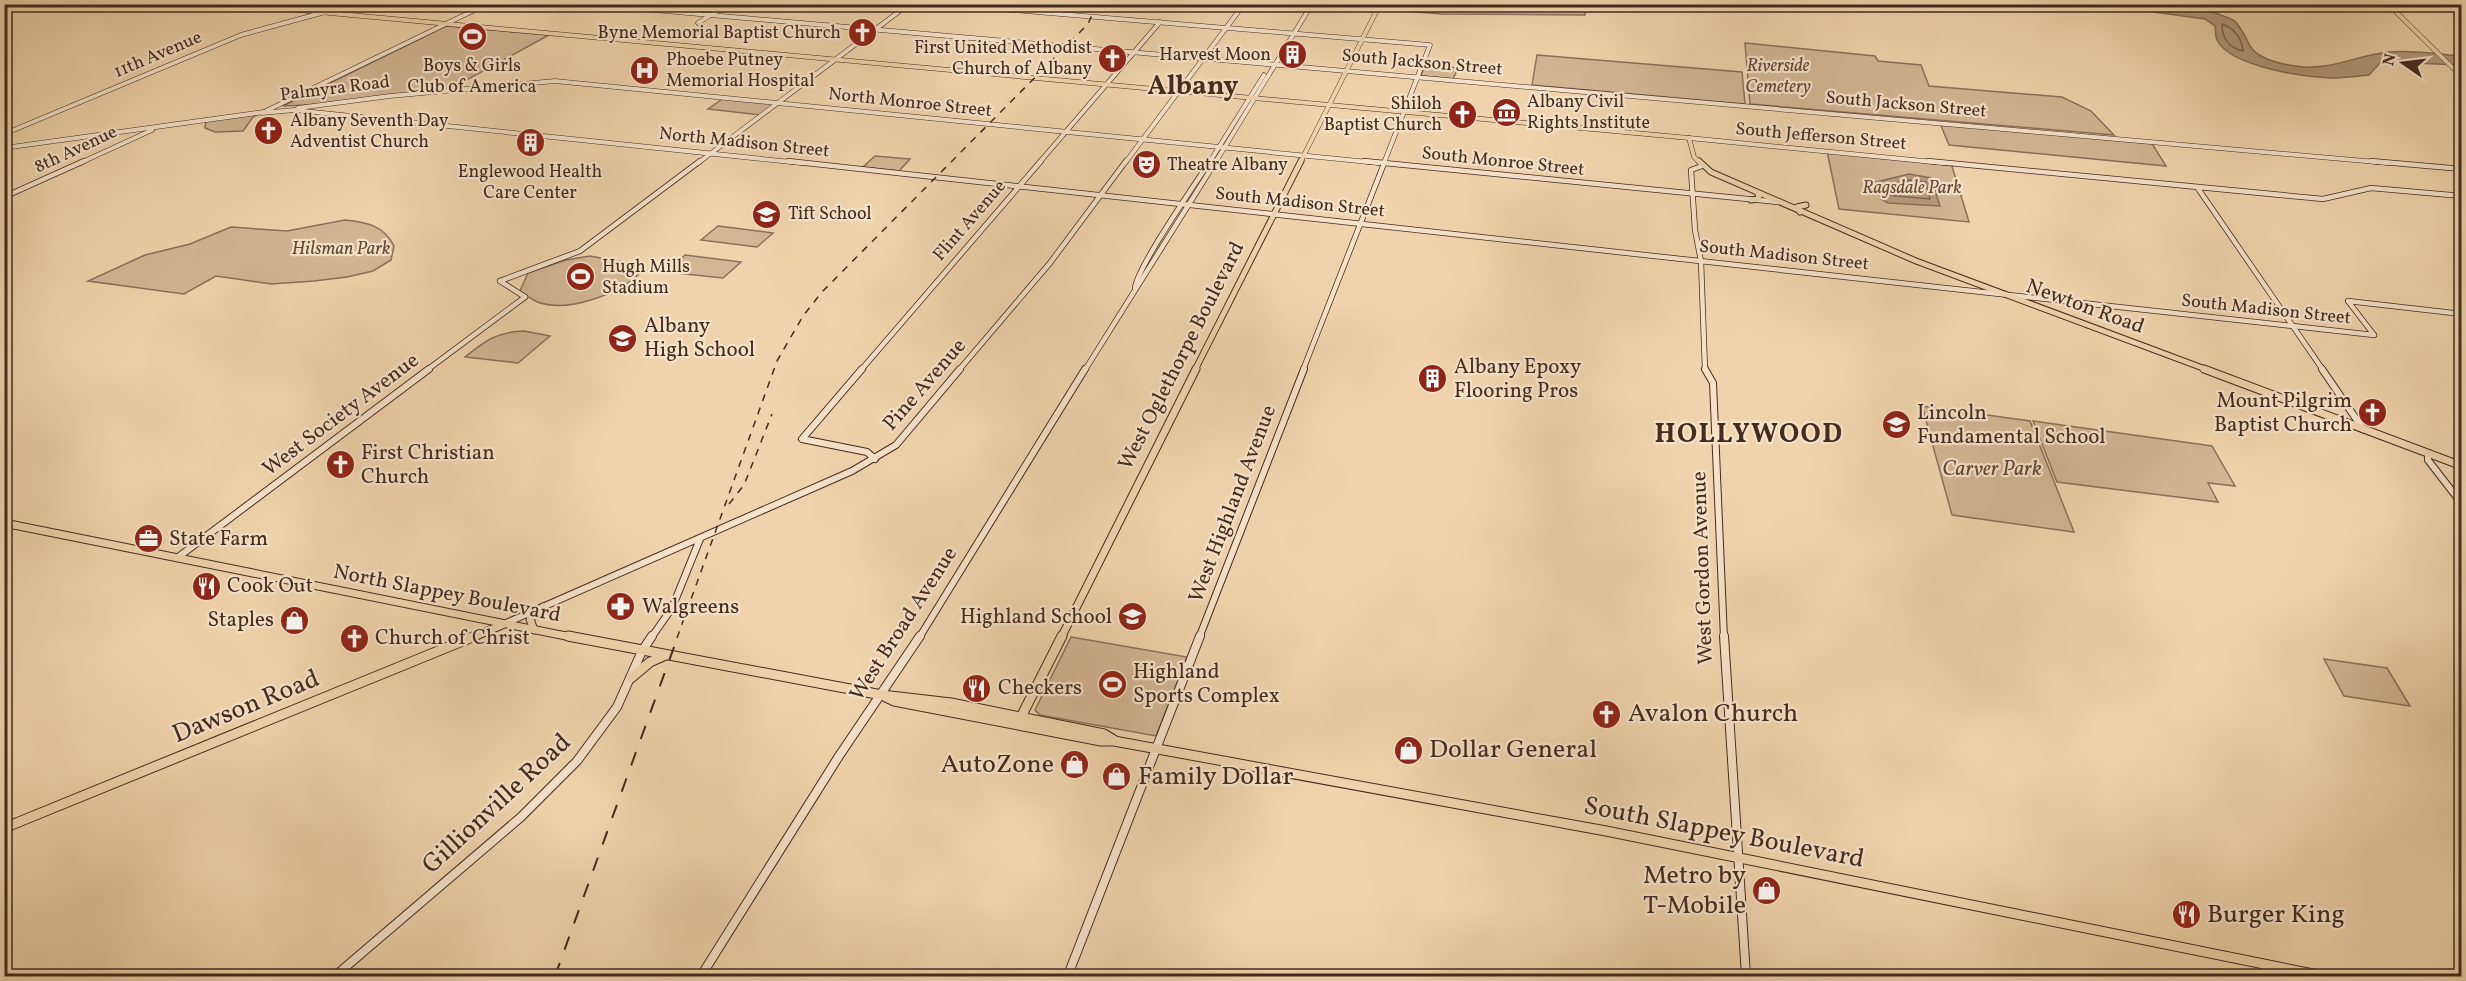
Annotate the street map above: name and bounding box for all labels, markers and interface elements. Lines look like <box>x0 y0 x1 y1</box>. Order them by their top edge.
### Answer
church icon: Byne Memorial Baptist Church <box>846 17 878 49</box>
sports icon: Boys & Girls Club of America <box>456 21 488 53</box>
place label: Byne Memorial Baptist Church <box>597 21 841 46</box>
street label: 11th Avenue <box>110 25 206 85</box>
north arrow <box>2373 33 2433 93</box>
place label: First United Methodist Church of Albany <box>914 36 1092 82</box>
building icon: Harvest Moon <box>1276 39 1308 71</box>
church icon: First United Methodist Church of Albany <box>1097 42 1129 74</box>
place label: Harvest Moon <box>1159 43 1271 68</box>
street label: South Jackson Street <box>1341 44 1503 82</box>
place label: Phoebe Putney Memorial Hospital <box>666 48 815 94</box>
text: N <box>2378 51 2403 68</box>
place label: Boys & Girls Club of America <box>408 54 537 100</box>
hospital icon: Phoebe Putney Memorial Hospital <box>629 54 661 86</box>
park label: Riverside Cemetery <box>1745 54 1811 100</box>
district label: Albany <box>1147 68 1239 106</box>
street label: Palmyra Road <box>279 70 391 108</box>
street label: North Monroe Street <box>827 82 993 124</box>
street label: South Jackson Street <box>1825 86 1987 124</box>
place label: Albany Civil Rights Institute <box>1527 90 1650 136</box>
place label: Shiloh Baptist Church <box>1324 92 1442 138</box>
museum icon: Albany Civil Rights Institute <box>1490 96 1522 128</box>
church icon: Shiloh Baptist Church <box>1447 98 1479 130</box>
place label: Albany Seventh Day Adventist Church <box>290 109 449 155</box>
church icon: Albany Seventh Day Adventist Church <box>253 115 285 147</box>
street label: South Jefferson Street <box>1734 117 1908 157</box>
street label: 8th Avenue <box>31 120 121 180</box>
street label: North Madison Street <box>658 122 830 164</box>
building icon: Englewood Health Care Center <box>514 127 546 159</box>
street label: South Monroe Street <box>1420 141 1586 183</box>
theatre icon: Theatre Albany <box>1130 149 1162 181</box>
place label: Theatre Albany <box>1167 153 1288 178</box>
place label: Englewood Health Care Center <box>458 160 603 206</box>
street label: Flint Avenue <box>928 175 1012 267</box>
park label: Ragsdale Park <box>1862 176 1962 201</box>
street label: South Madison Street <box>1214 182 1386 224</box>
school or university icon: Tift School <box>751 198 783 230</box>
place label: Tift School <box>788 202 872 227</box>
street label: South Madison Street <box>1698 235 1870 277</box>
park label: Hilsman Park <box>292 237 390 262</box>
street label: West Oglethorpe Boulevard <box>1112 237 1252 475</box>
place label: Hugh Mills Stadium <box>602 255 690 301</box>
sports icon: Hugh Mills Stadium <box>565 261 597 293</box>
street label: Newton Road <box>2022 272 2148 342</box>
street label: South Madison Street <box>2180 289 2352 331</box>
place label: Albany High School <box>644 312 755 365</box>
school or university icon: Albany High School <box>607 322 639 354</box>
street label: Pine Avenue <box>877 332 973 437</box>
street label: West Society Avenue <box>257 346 425 484</box>
place label: Albany Epoxy Flooring Pros <box>1454 353 1582 406</box>
building icon: Albany Epoxy Flooring Pros <box>1417 363 1449 395</box>
place label: Mount Pilgrim Baptist Church <box>2214 387 2352 440</box>
church icon: Mount Pilgrim Baptist Church <box>2357 397 2389 429</box>
place label: Lincoln Fundamental School <box>1917 399 2106 452</box>
street label: West Highland Avenue <box>1182 401 1284 607</box>
school or university icon: Lincoln Fundamental School <box>1880 409 1912 441</box>
district label: HOLLYWOOD <box>1654 416 1844 454</box>
place label: First Christian Church <box>361 439 495 492</box>
church icon: First Christian Church <box>324 449 356 481</box>
park label: Carver Park <box>1942 455 2042 484</box>
street label: West Gordon Avenue <box>1685 471 1721 665</box>
office icon: State Farm <box>132 523 164 555</box>
place label: State Farm <box>169 525 268 554</box>
street label: West Broad Avenue <box>843 541 965 707</box>
street label: North Slappey Boulevard <box>331 558 563 630</box>
restaurant icon: Cook Out <box>190 570 222 602</box>
place label: Cook Out <box>227 572 313 601</box>
pharmacy icon: Walgreens <box>605 591 637 623</box>
place label: Walgreens <box>642 593 739 622</box>
school or university icon: Highland School <box>1117 601 1149 633</box>
place label: Highland School <box>960 603 1112 632</box>
shop icon: Staples <box>279 604 311 636</box>
place label: Staples <box>208 606 274 635</box>
church icon: Church of Christ <box>338 622 370 654</box>
place label: Church of Christ <box>375 624 530 653</box>
place label: Highland Sports Complex <box>1133 658 1280 711</box>
street label: Dawson Road <box>167 661 325 753</box>
sports icon: Highland Sports Complex <box>1096 668 1128 700</box>
restaurant icon: Checkers <box>961 672 993 704</box>
place label: Checkers <box>998 674 1082 703</box>
place label: Avalon Church <box>1628 696 1798 732</box>
church icon: Avalon Church <box>1591 698 1623 730</box>
street label: Gillionville Road <box>415 725 579 883</box>
place label: Dollar General <box>1429 732 1597 768</box>
shop icon: Dollar General <box>1392 734 1424 766</box>
place label: AutoZone <box>941 747 1054 783</box>
shop icon: AutoZone <box>1059 749 1091 781</box>
place label: Family Dollar <box>1138 759 1293 795</box>
shop icon: Family Dollar <box>1101 761 1133 793</box>
street label: South Slappey Boulevard <box>1581 788 1867 878</box>
place label: Metro by T-Mobile <box>1643 858 1746 924</box>
shop icon: Metro by T-Mobile <box>1751 875 1783 907</box>
place label: Burger King <box>2207 897 2345 933</box>
restaurant icon: Burger King <box>2170 899 2202 931</box>

